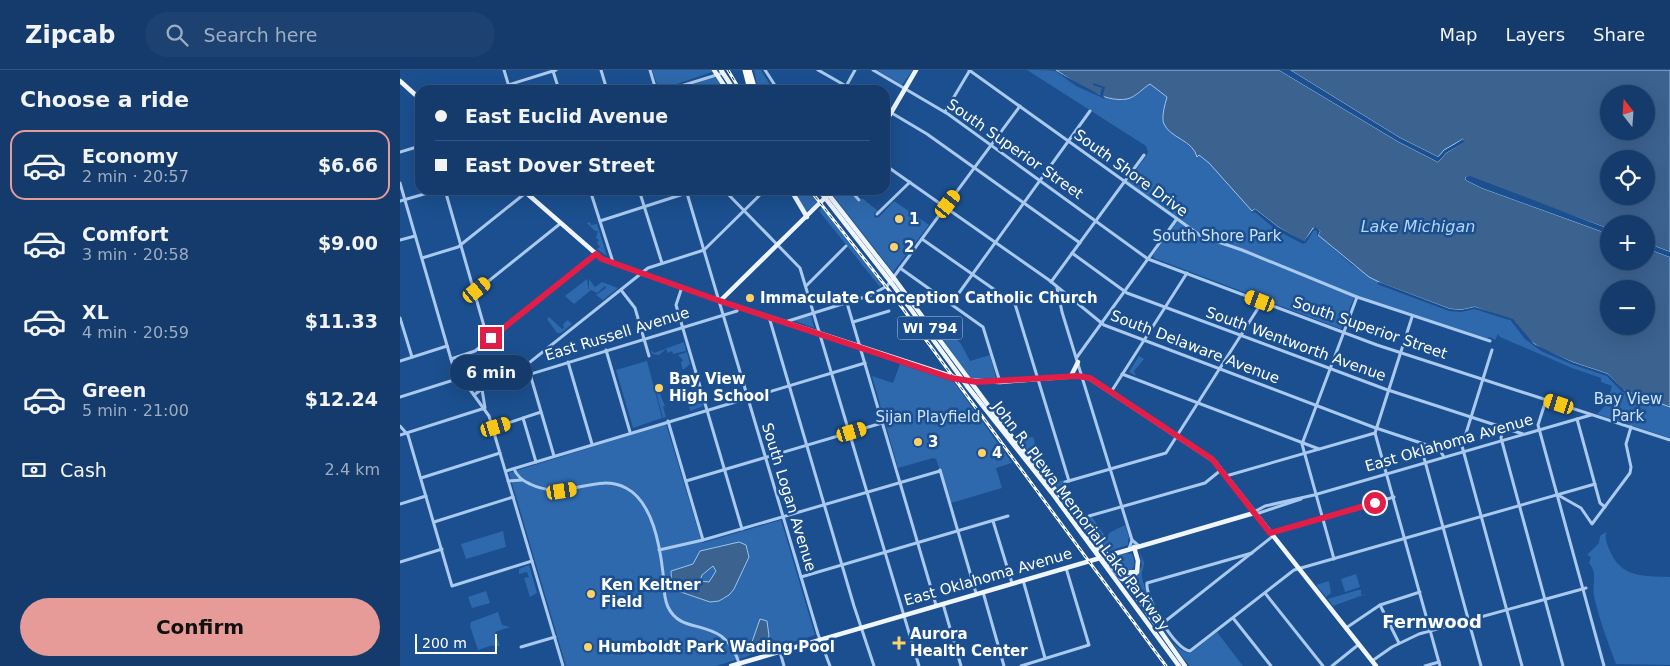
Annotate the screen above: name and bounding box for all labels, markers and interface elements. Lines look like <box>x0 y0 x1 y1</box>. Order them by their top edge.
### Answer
search box <box>145 12 495 57</box>
text: Zipcab <box>25 21 115 49</box>
icon: search <box>163 21 191 49</box>
text: Search here <box>203 24 318 46</box>
text: Map <box>1439 24 1477 45</box>
text: Layers <box>1505 24 1565 45</box>
text: Share <box>1593 24 1645 45</box>
north arrow <box>1600 85 1655 140</box>
map controls <box>1600 85 1655 335</box>
text: Choose a ride <box>20 87 189 112</box>
street label: South Superior Street <box>943 95 1087 203</box>
text: East Euclid Avenue <box>465 105 668 127</box>
street label: South Shore Drive <box>1071 126 1191 220</box>
icon: car <box>22 143 67 188</box>
text: Economy <box>82 145 178 167</box>
button: locate <box>1600 150 1655 205</box>
text: $6.66 <box>318 154 378 176</box>
text: East Dover Street <box>465 154 655 176</box>
text: 2 min · 20:57 <box>82 167 189 186</box>
car <box>932 188 963 220</box>
place label: 1 <box>909 210 919 228</box>
marker: 1 <box>893 213 905 225</box>
button: + <box>1600 215 1655 270</box>
water label: Lake Michigan <box>1361 217 1475 236</box>
icon: car <box>22 221 67 266</box>
text: Comfort <box>82 223 169 245</box>
park label: South Shore Park <box>1153 227 1282 245</box>
text: $9.00 <box>318 232 378 254</box>
place label: 2 <box>904 238 914 256</box>
marker: 2 <box>888 241 900 253</box>
text: 3 min · 20:58 <box>82 245 189 264</box>
car <box>460 275 493 305</box>
button: − <box>1600 280 1655 335</box>
place label: Immaculate Conception Catholic Church <box>760 289 1098 307</box>
car <box>1243 289 1276 313</box>
marker: Immaculate Conception Catholic Church <box>744 292 756 304</box>
street label: South Superior Street <box>1290 293 1450 363</box>
icon: car <box>22 299 67 344</box>
text: XL <box>82 301 109 323</box>
street label: East Russell Avenue <box>543 303 691 365</box>
street label: South Wentworth Avenue <box>1203 303 1389 385</box>
street label: South Delaware Avenue <box>1108 306 1282 388</box>
text: $11.33 <box>305 310 378 332</box>
road number: WI 794 <box>898 317 962 340</box>
text: 4 min · 20:59 <box>82 323 189 342</box>
route end <box>480 327 502 349</box>
callout: 6 min <box>450 356 532 390</box>
text: 6 min <box>466 363 516 382</box>
place label: Bay View High School <box>669 370 769 405</box>
icon: car <box>22 377 67 422</box>
text: Green <box>82 379 146 401</box>
marker: Bay View High School <box>653 382 665 394</box>
text: $12.24 <box>305 388 378 410</box>
park label: Bay View Park <box>1594 390 1662 425</box>
car <box>1542 392 1575 416</box>
street label: John R. Plewa Memorial Lake Parkway <box>988 397 1173 634</box>
text: 5 min · 21:00 <box>82 401 189 420</box>
park label: Sijan Playfield <box>876 408 980 426</box>
street label: East Oklahoma Avenue <box>1363 410 1535 476</box>
car <box>479 415 512 439</box>
car <box>835 420 868 444</box>
street label: South Logan Avenue <box>758 421 820 573</box>
place label: 3 <box>928 433 938 451</box>
marker: 3 <box>912 436 924 448</box>
place label: 4 <box>992 444 1002 462</box>
marker: 4 <box>976 447 988 459</box>
icon: cash <box>20 456 48 484</box>
text: Cash <box>60 459 107 481</box>
text: 2.4 km <box>325 460 380 479</box>
car <box>546 481 577 501</box>
route start <box>1364 492 1386 514</box>
street label: East Oklahoma Avenue <box>902 544 1074 610</box>
place label: Ken Keltner Field <box>601 576 701 611</box>
marker: Ken Keltner Field <box>585 588 597 600</box>
button: Confirm <box>20 598 380 656</box>
district label: Fernwood <box>1382 611 1482 632</box>
place label: Aurora Health Center <box>910 625 1028 660</box>
scale bar <box>415 631 498 654</box>
text: 200 m <box>422 635 467 651</box>
marker: Aurora Health Center <box>892 636 906 650</box>
place label: Humboldt Park Wading Pool <box>598 638 835 656</box>
marker: Humboldt Park Wading Pool <box>582 641 594 653</box>

